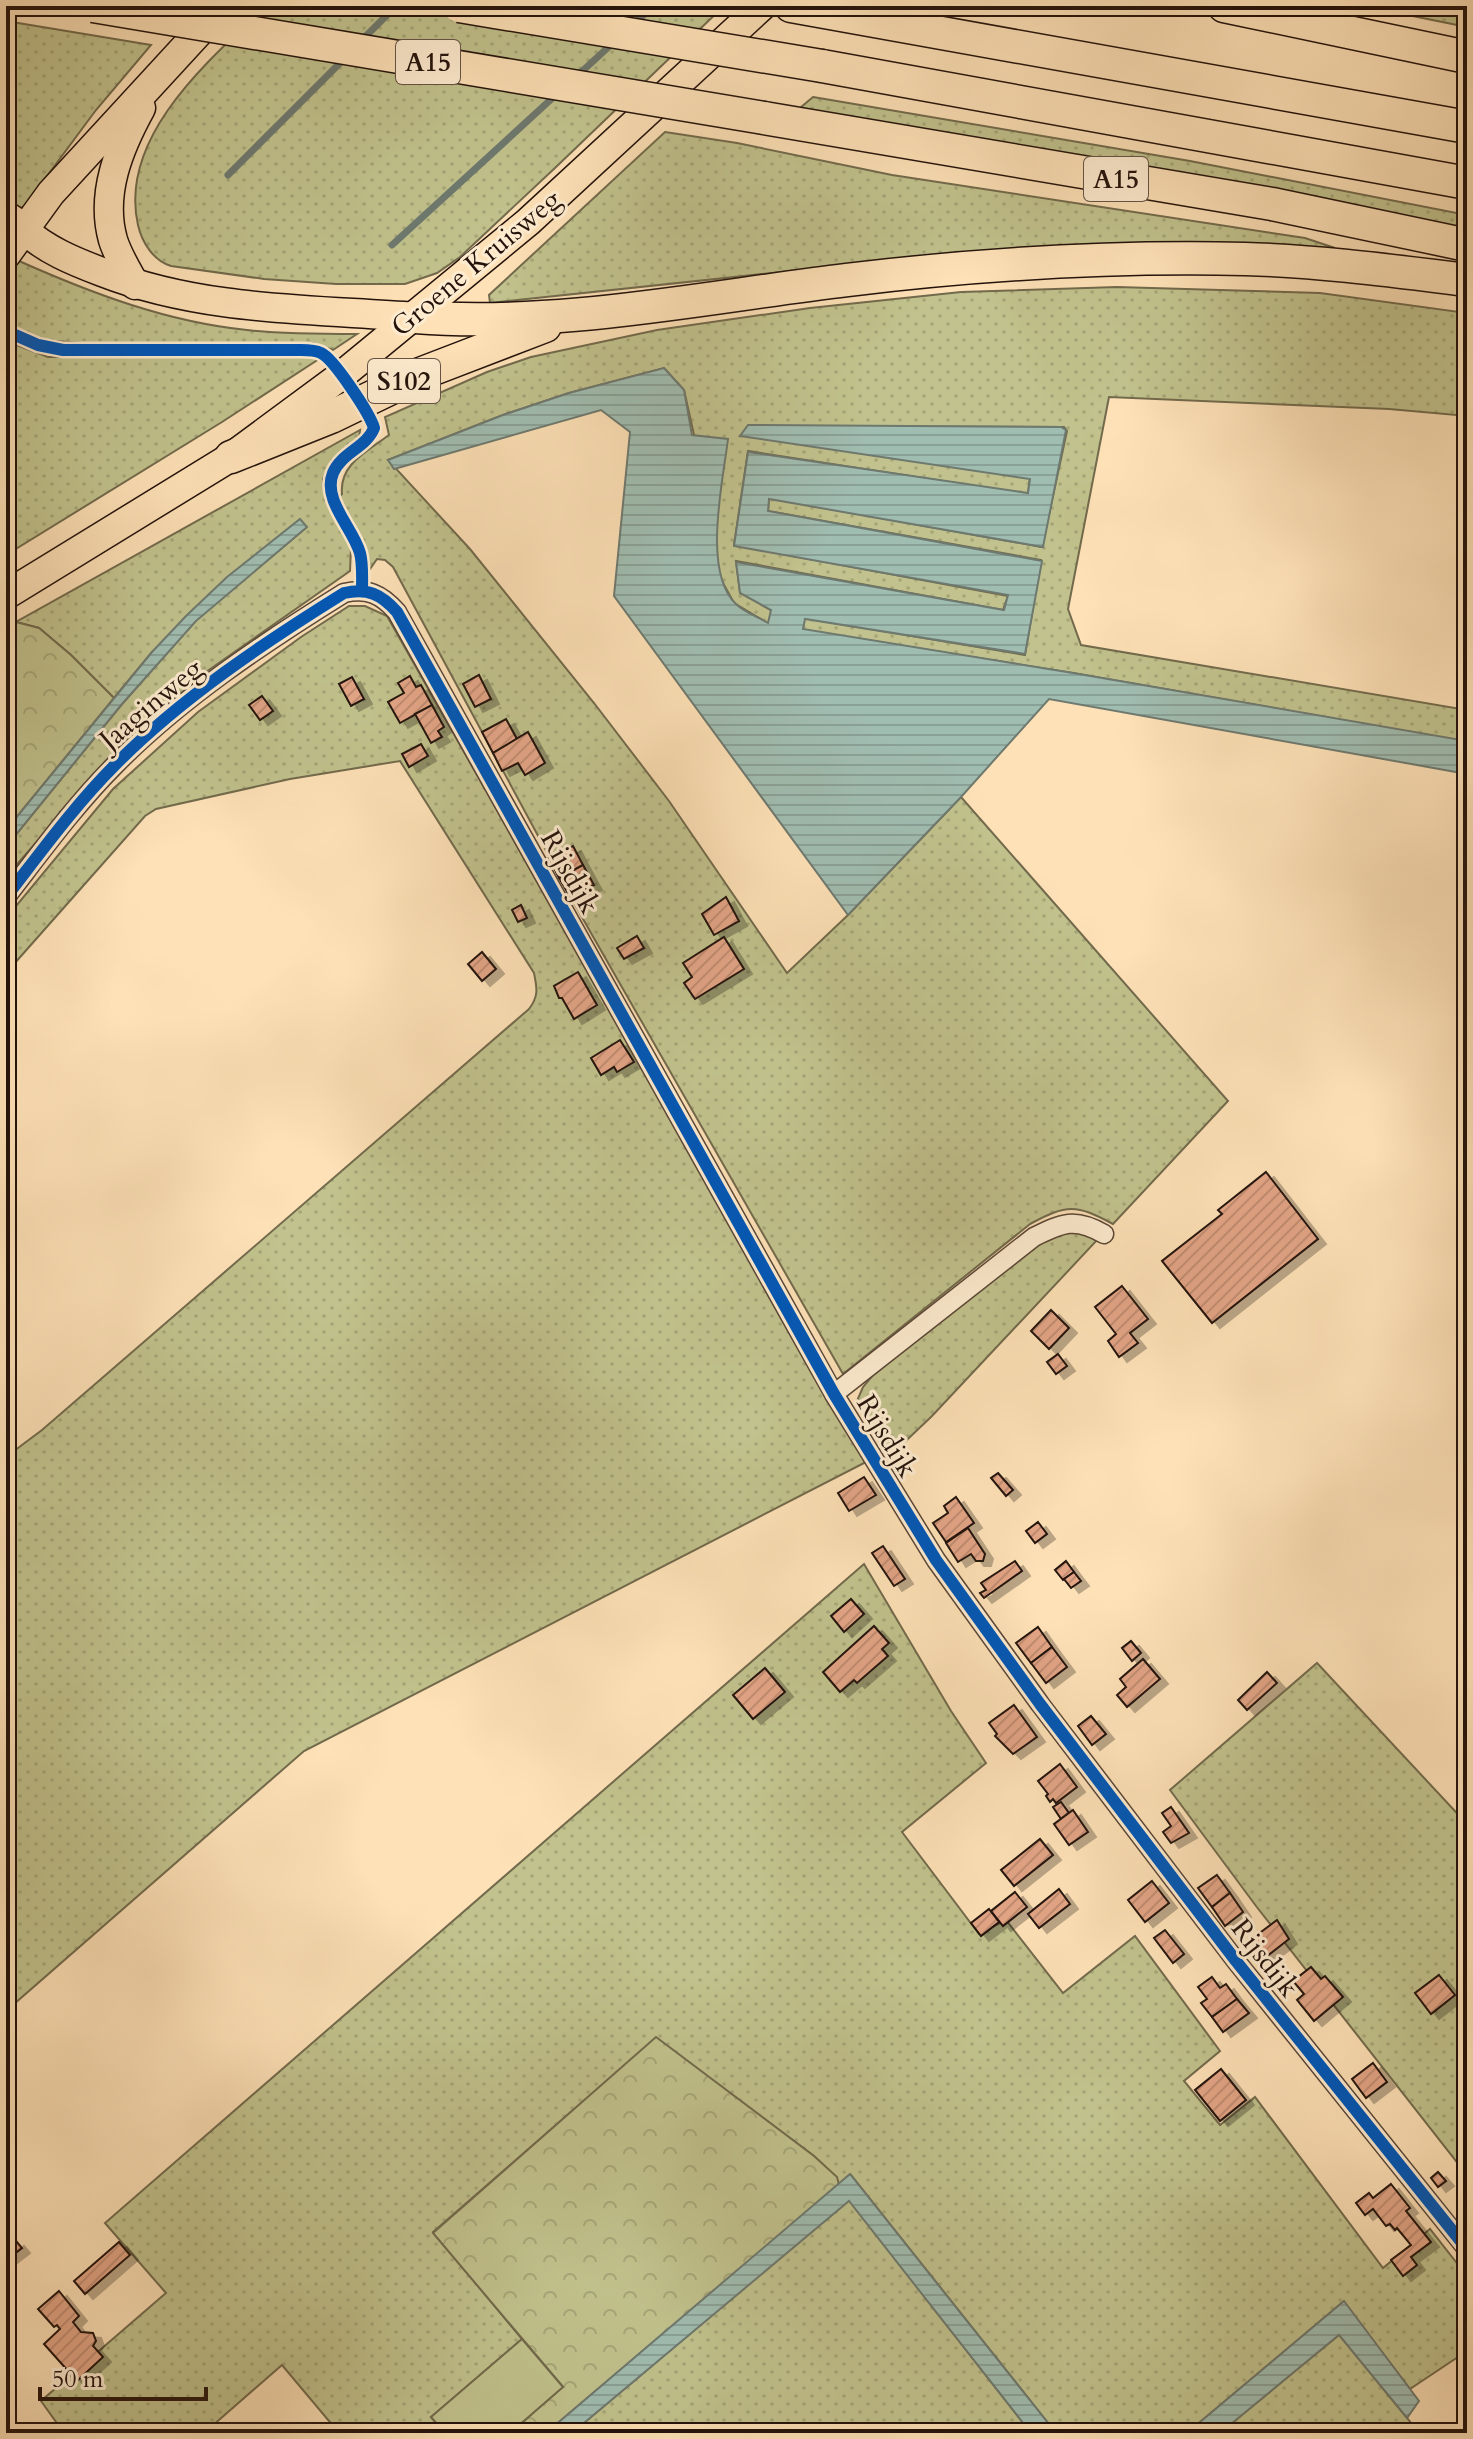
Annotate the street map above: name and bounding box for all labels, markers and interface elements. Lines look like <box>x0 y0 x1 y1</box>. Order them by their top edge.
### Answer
road number: A15 <box>396 40 460 84</box>
road number: A15 <box>1084 157 1148 201</box>
street label: Groene Kruisweg <box>383 180 569 345</box>
road number: S102 <box>368 359 440 403</box>
street label: Jaaginweg <box>88 649 211 761</box>
street label: Rijsdijk <box>532 823 608 921</box>
street label: Rijsdijk <box>847 1388 927 1484</box>
street label: Rijsdijk <box>1222 1911 1308 2005</box>
scale bar <box>40 2351 206 2401</box>
text: 50 m <box>52 2363 104 2396</box>

